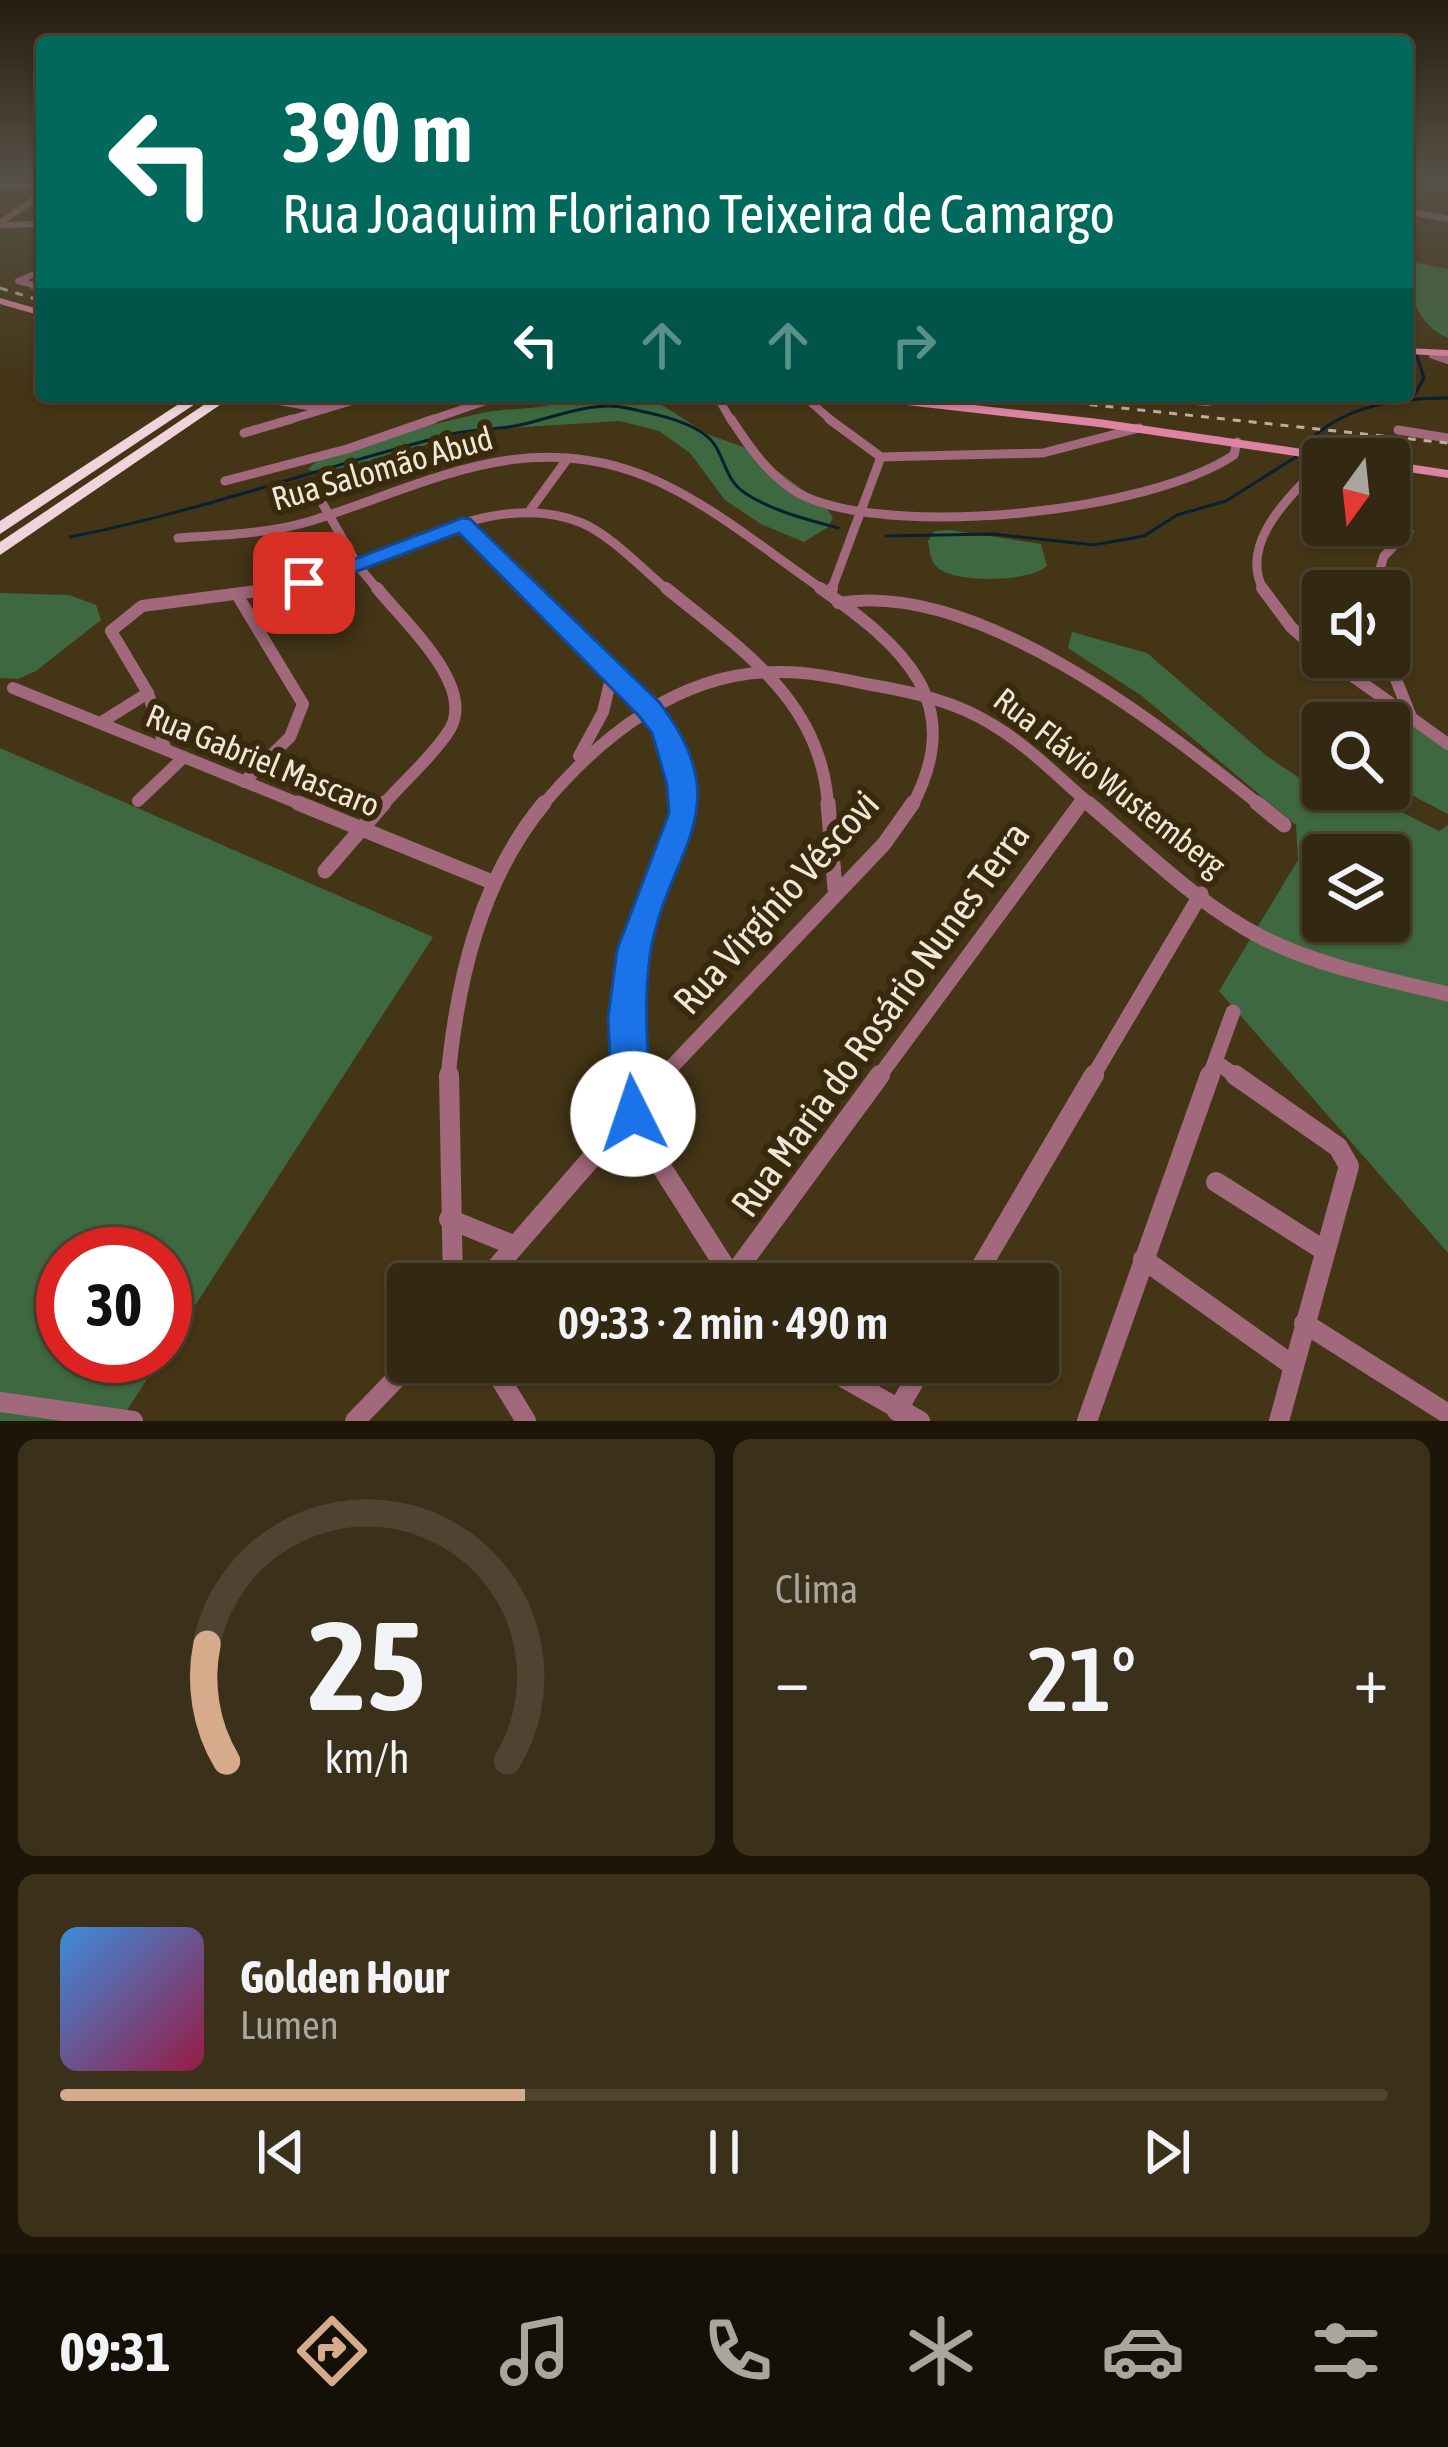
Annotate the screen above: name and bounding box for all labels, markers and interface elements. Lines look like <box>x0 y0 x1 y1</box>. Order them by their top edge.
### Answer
icon: left <box>84 84 240 240</box>
text: 390 m <box>282 84 472 180</box>
text: Rua Joaquim Floriano Teixeira de Camargo <box>282 183 1115 244</box>
icon: left <box>503 312 569 378</box>
icon: ahead <box>629 312 695 378</box>
icon: ahead <box>755 312 821 378</box>
icon: right <box>881 312 947 378</box>
street label: Rua Salomão Abud <box>267 418 497 518</box>
north arrow <box>1302 438 1410 546</box>
map controls <box>1302 438 1410 942</box>
pin <box>253 532 355 634</box>
icon: arrive <box>271 550 337 616</box>
button: sound <box>1302 570 1410 678</box>
street label: Rua Flávio Wustemberg <box>987 680 1234 885</box>
street label: Rua Gabriel Mascaro <box>141 696 385 824</box>
button: search <box>1302 702 1410 810</box>
street label: Rua Virgínio Véscovi <box>665 782 887 1022</box>
street label: Rua Maria do Rosário Nunes Terra <box>722 813 1038 1225</box>
button: layers <box>1302 834 1410 942</box>
position arrow <box>570 1051 696 1177</box>
speed limit sign: 30 <box>36 1227 192 1383</box>
text: 09:33 · 2 min · 490 m <box>558 1297 888 1349</box>
text: Clima <box>775 1567 858 1611</box>
text: 25 <box>308 1593 425 1736</box>
text: 21° <box>1027 1627 1136 1730</box>
text: − <box>775 1641 809 1717</box>
text: + <box>1354 1641 1388 1717</box>
text: km/h <box>324 1732 409 1781</box>
text: Golden Hour <box>240 1951 449 2003</box>
text: Lumen <box>240 2003 339 2047</box>
icon: previous <box>248 2119 314 2185</box>
icon: pause <box>691 2119 757 2185</box>
icon: next <box>1134 2119 1200 2185</box>
icon: directions <box>290 2309 374 2393</box>
icon: music <box>493 2309 577 2393</box>
icon: phone <box>696 2309 780 2393</box>
icon: climate <box>899 2309 983 2393</box>
icon: car <box>1101 2309 1185 2393</box>
icon: filters <box>1304 2309 1388 2393</box>
text: 09:31 <box>59 2321 171 2382</box>

